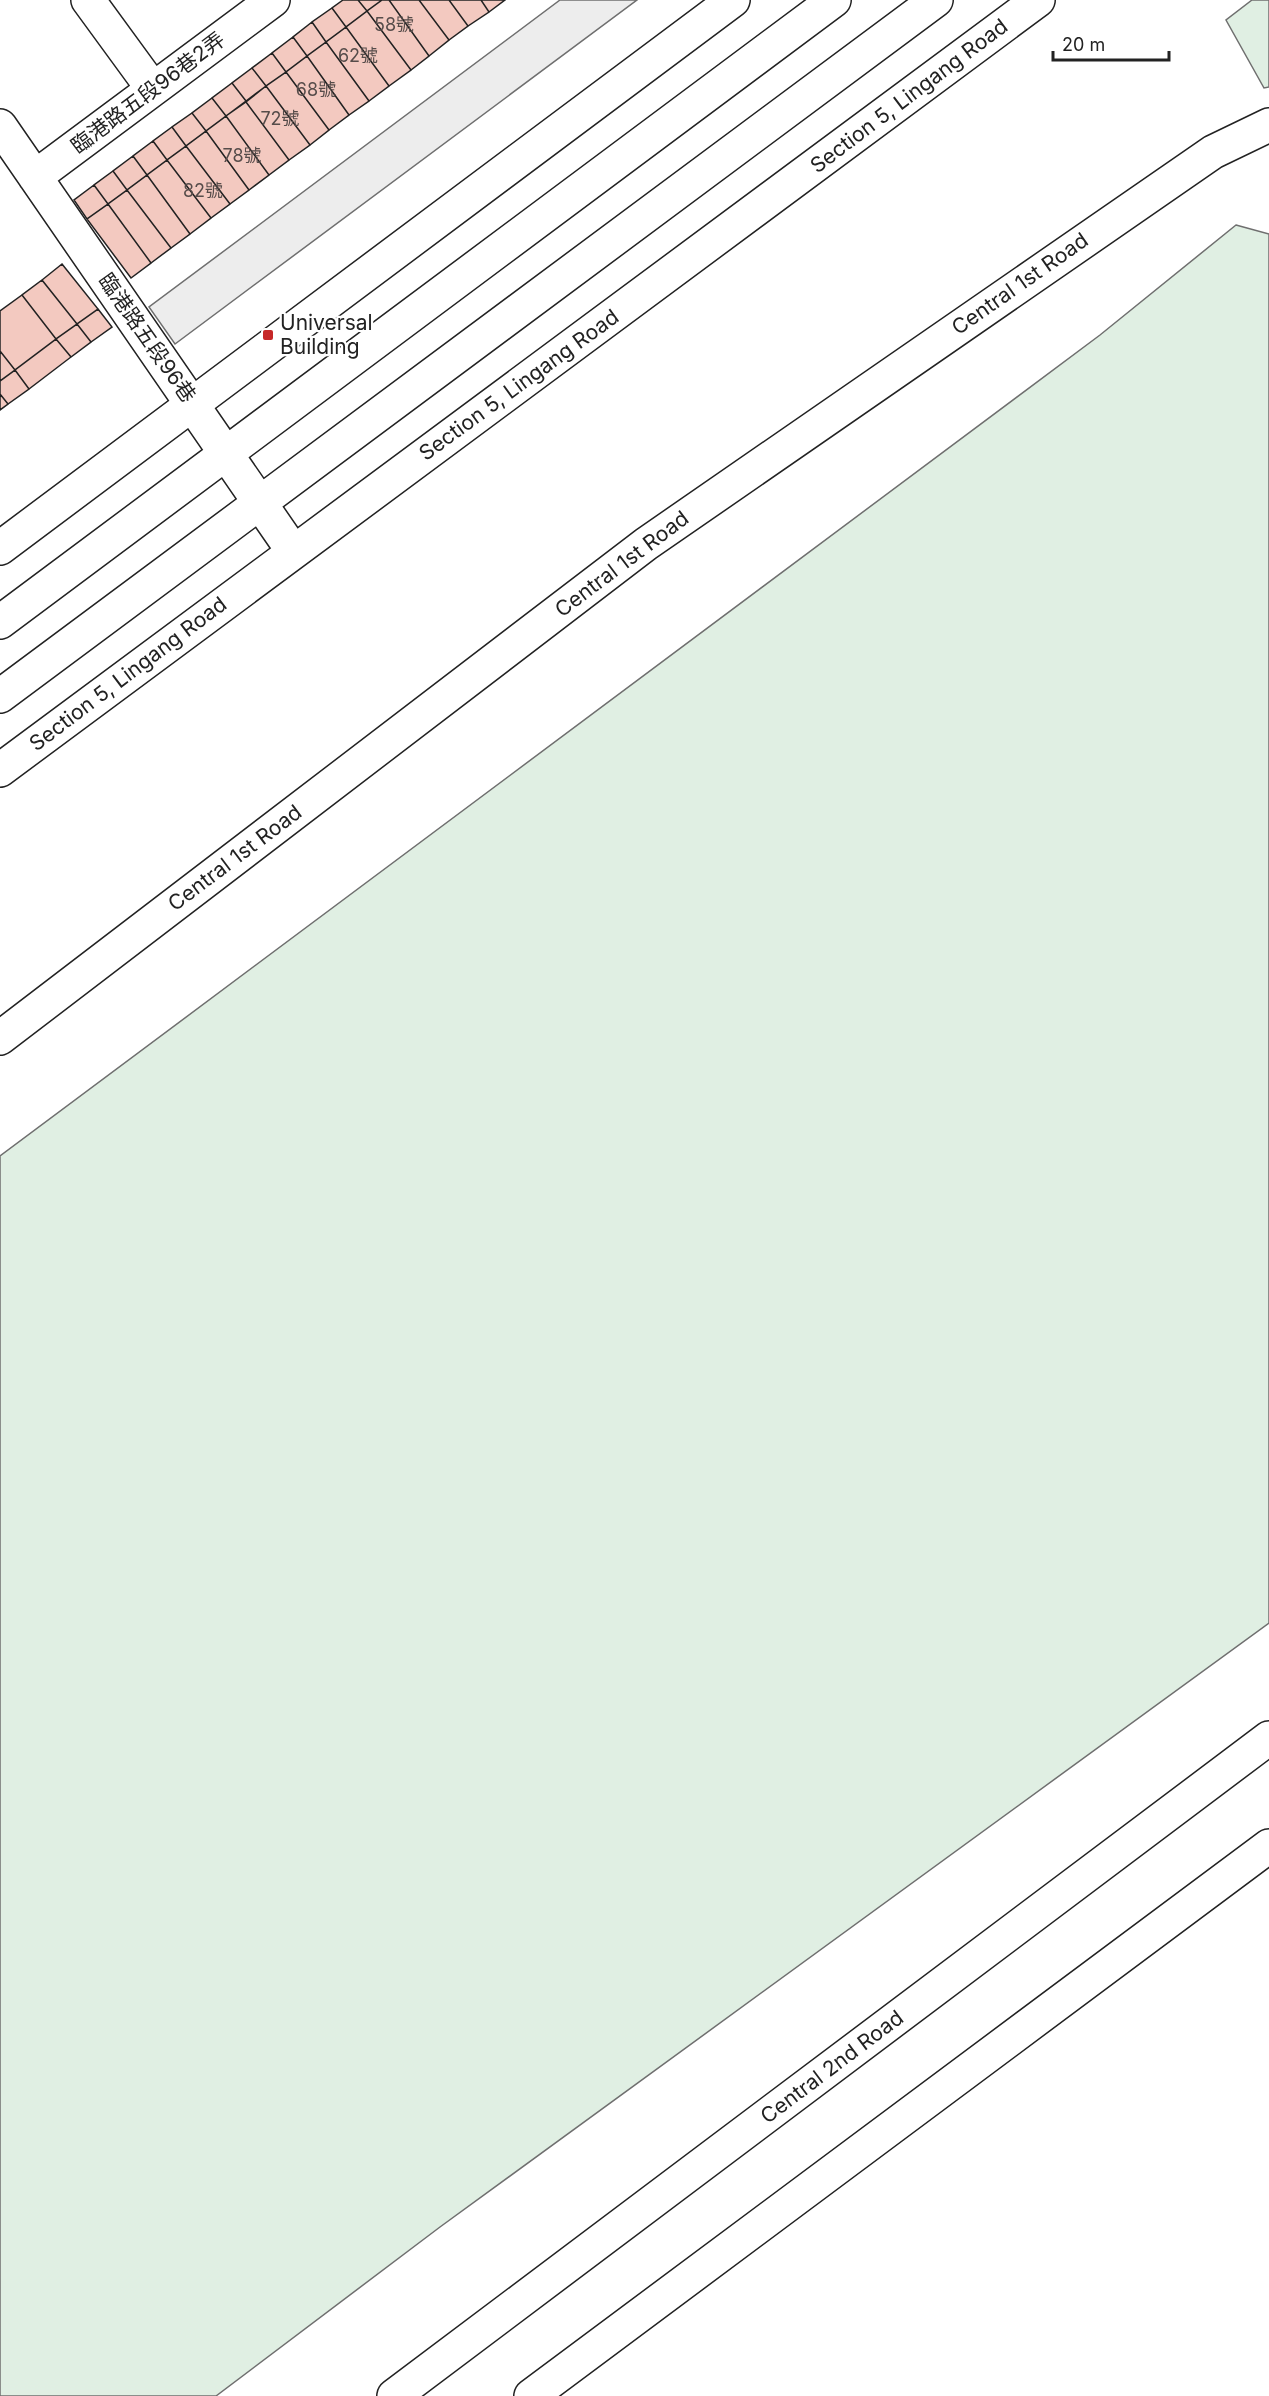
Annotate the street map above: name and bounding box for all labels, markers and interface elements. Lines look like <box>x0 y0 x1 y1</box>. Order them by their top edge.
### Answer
street label: Section 5, Lingang Road <box>805 13 1012 178</box>
house number: 58號 <box>374 14 414 35</box>
scale bar <box>1053 24 1168 62</box>
street label: 臨港路五段96巷2弄 <box>66 27 229 159</box>
text: 20 m <box>1062 34 1105 55</box>
house number: 62號 <box>338 45 378 66</box>
house number: 68號 <box>296 79 336 100</box>
house number: 72號 <box>260 108 300 129</box>
house number: 78號 <box>222 145 262 166</box>
house number: 82號 <box>183 180 223 201</box>
street label: Central 1st Road <box>947 227 1093 340</box>
street label: 臨港路五段96巷 <box>94 268 201 407</box>
street label: Section 5, Lingang Road <box>414 304 623 465</box>
place label: Universal Building <box>280 310 373 359</box>
marker: Universal Building <box>261 328 275 342</box>
street label: Central 1st Road <box>550 505 693 622</box>
street label: Section 5, Lingang Road <box>24 591 231 756</box>
street label: Central 1st Road <box>163 799 306 916</box>
street label: Central 2nd Road <box>755 2005 908 2128</box>

